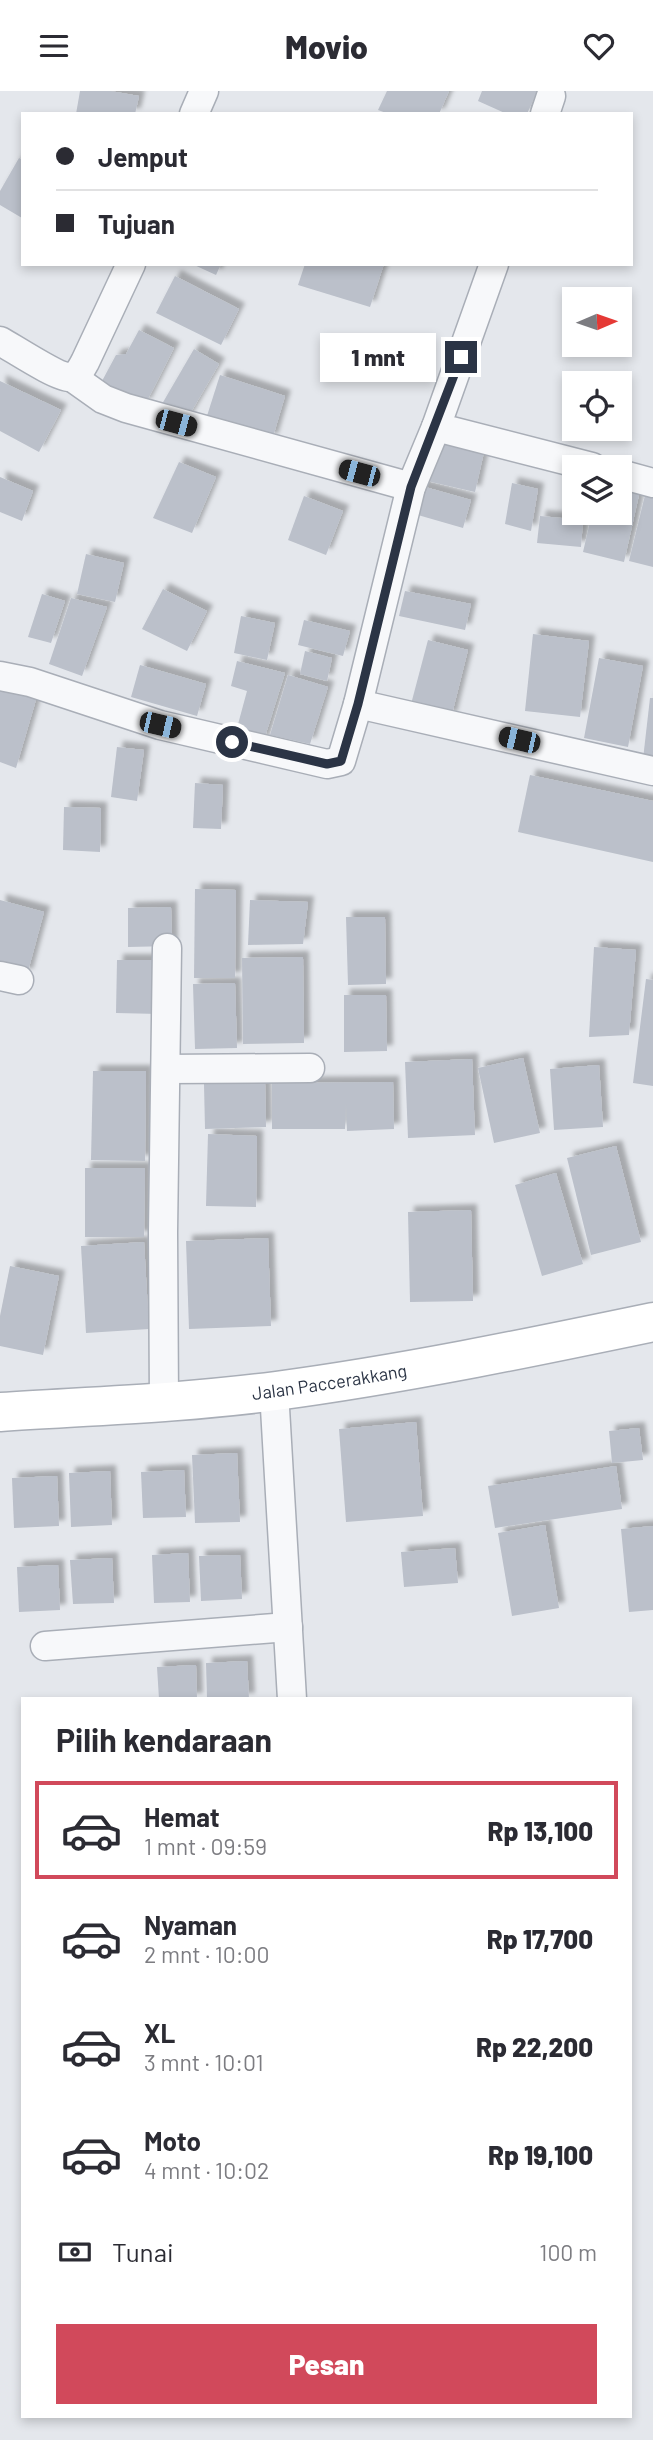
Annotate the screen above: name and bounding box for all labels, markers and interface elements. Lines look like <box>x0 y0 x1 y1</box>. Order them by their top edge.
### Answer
icon: menu <box>35 27 73 65</box>
text: Movio <box>285 27 368 65</box>
icon: heart <box>580 27 618 65</box>
text: Jemput <box>98 141 188 172</box>
text: Tujuan <box>98 208 175 239</box>
north arrow <box>562 287 632 357</box>
map controls <box>562 287 632 525</box>
callout: 1 mnt <box>321 333 436 381</box>
route end <box>445 341 477 373</box>
text: 1 mnt <box>351 343 405 371</box>
button: locate <box>562 371 632 441</box>
car <box>153 407 200 439</box>
button: layers <box>562 455 632 525</box>
car <box>336 457 383 489</box>
car <box>138 710 183 740</box>
car <box>497 725 542 755</box>
route start <box>216 726 248 758</box>
street label: Jalan Paccerakkang <box>251 1359 409 1404</box>
text: Pilih kendaraan <box>56 1720 272 1758</box>
icon: car <box>60 1799 123 1862</box>
text: Hemat <box>144 1801 220 1832</box>
text: Rp 13,100 <box>488 1815 593 1846</box>
text: 1 mnt · 09:59 <box>144 1832 267 1860</box>
icon: car <box>60 1907 123 1970</box>
text: Nyaman <box>144 1909 237 1940</box>
text: Rp 17,700 <box>487 1923 593 1954</box>
text: 2 mnt · 10:00 <box>144 1940 270 1968</box>
icon: car <box>60 2015 123 2078</box>
text: XL <box>144 2017 175 2048</box>
text: Rp 22,200 <box>476 2031 593 2062</box>
text: 3 mnt · 10:01 <box>144 2048 264 2076</box>
icon: car <box>60 2123 123 2186</box>
text: Moto <box>144 2125 201 2156</box>
text: Rp 19,100 <box>488 2139 593 2170</box>
text: 4 mnt · 10:02 <box>144 2156 269 2184</box>
icon: cash <box>56 2233 94 2271</box>
text: Tunai <box>112 2236 174 2267</box>
text: 100 m <box>539 2238 597 2266</box>
button: Pesan <box>56 2324 597 2404</box>

